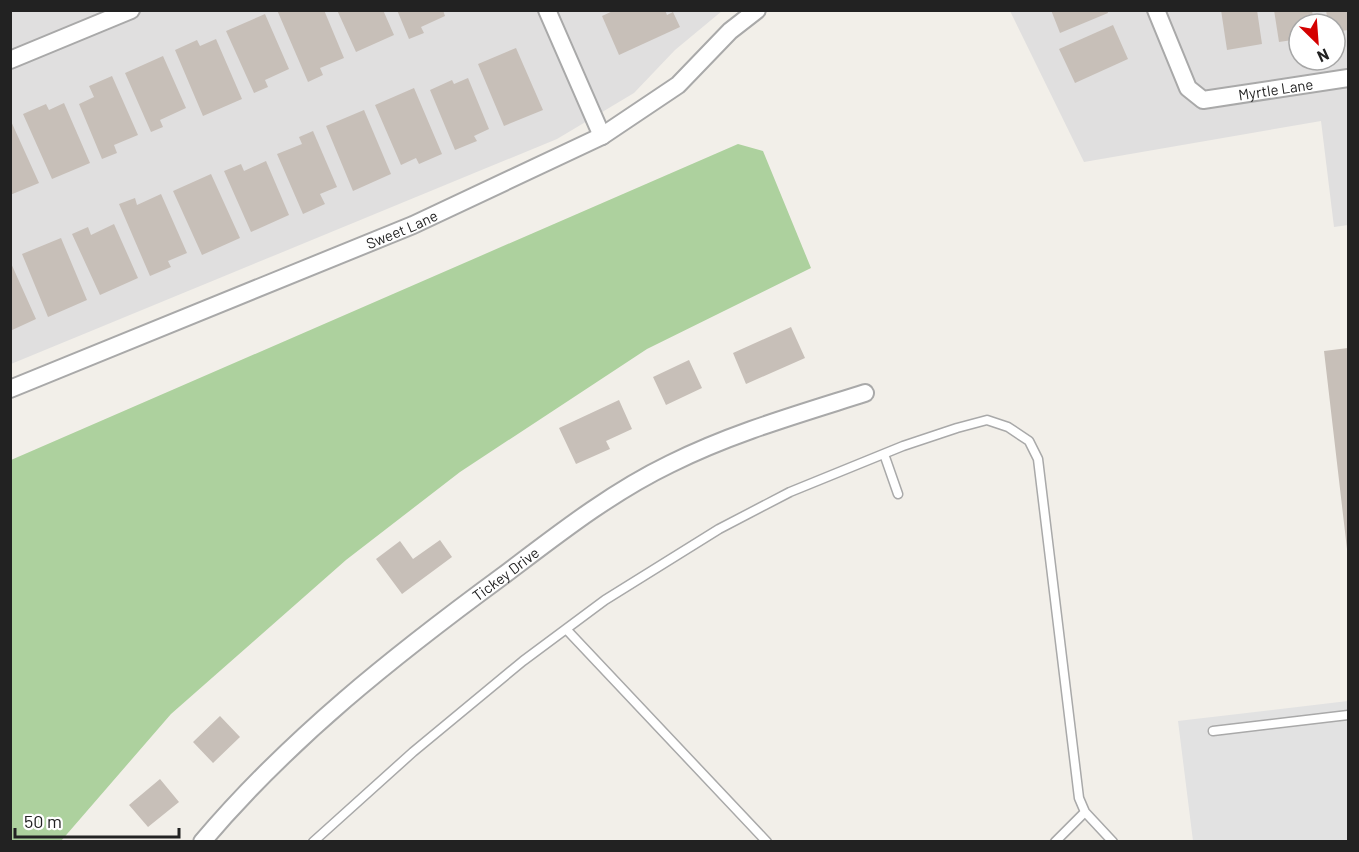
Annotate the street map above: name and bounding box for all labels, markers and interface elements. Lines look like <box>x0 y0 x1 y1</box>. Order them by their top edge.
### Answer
north arrow <box>1287 12 1347 72</box>
text: N <box>1315 45 1332 67</box>
street label: Myrtle Lane <box>1237 74 1314 104</box>
street label: Sweet Lane <box>363 206 440 252</box>
street label: Tickey Drive <box>469 543 542 604</box>
scale bar <box>15 801 178 839</box>
text: 50 m <box>24 810 62 832</box>

